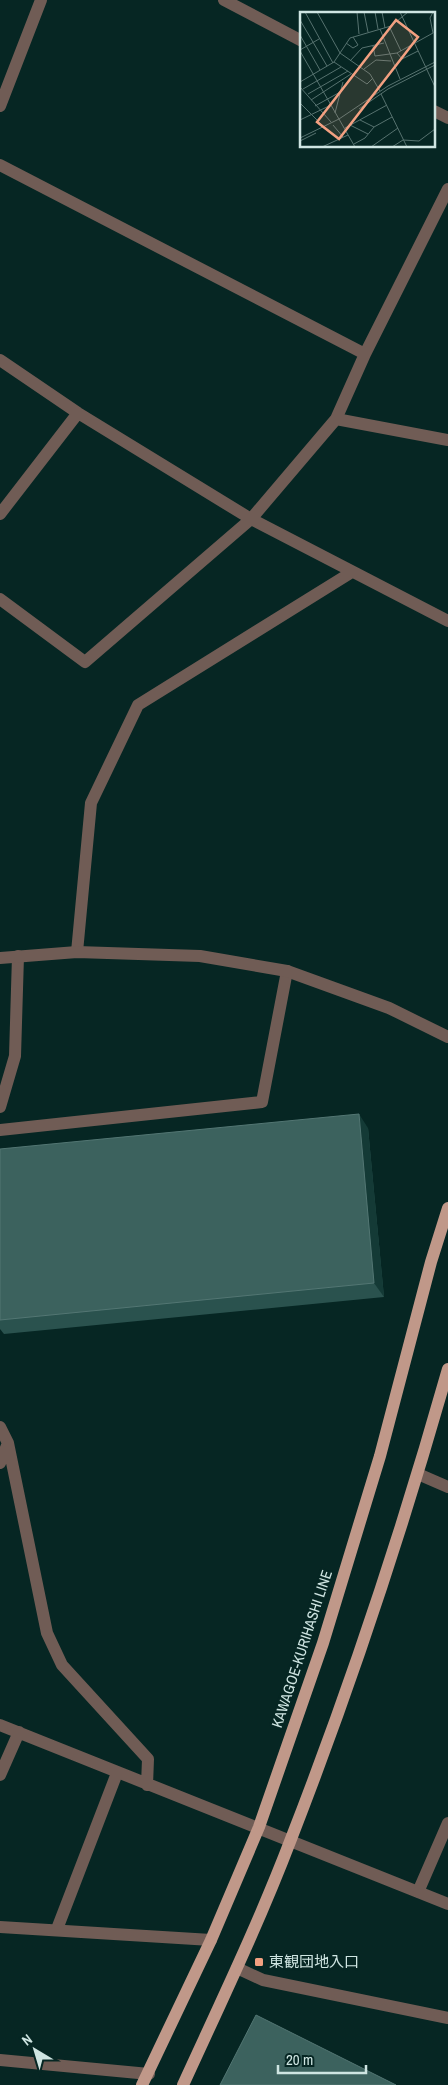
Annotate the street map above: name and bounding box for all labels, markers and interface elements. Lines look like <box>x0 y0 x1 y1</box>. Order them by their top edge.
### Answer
inset map <box>300 12 436 148</box>
street label: KAWAGOE-KURIHASHI LINE <box>266 1567 337 1730</box>
place label: 東観団地入口 <box>269 1951 359 1972</box>
marker: 東観団地入口 <box>253 1956 265 1968</box>
north arrow <box>10 2025 60 2075</box>
text: N <box>18 2030 36 2049</box>
scale bar <box>278 2042 366 2074</box>
text: 20 m <box>286 2049 313 2070</box>

